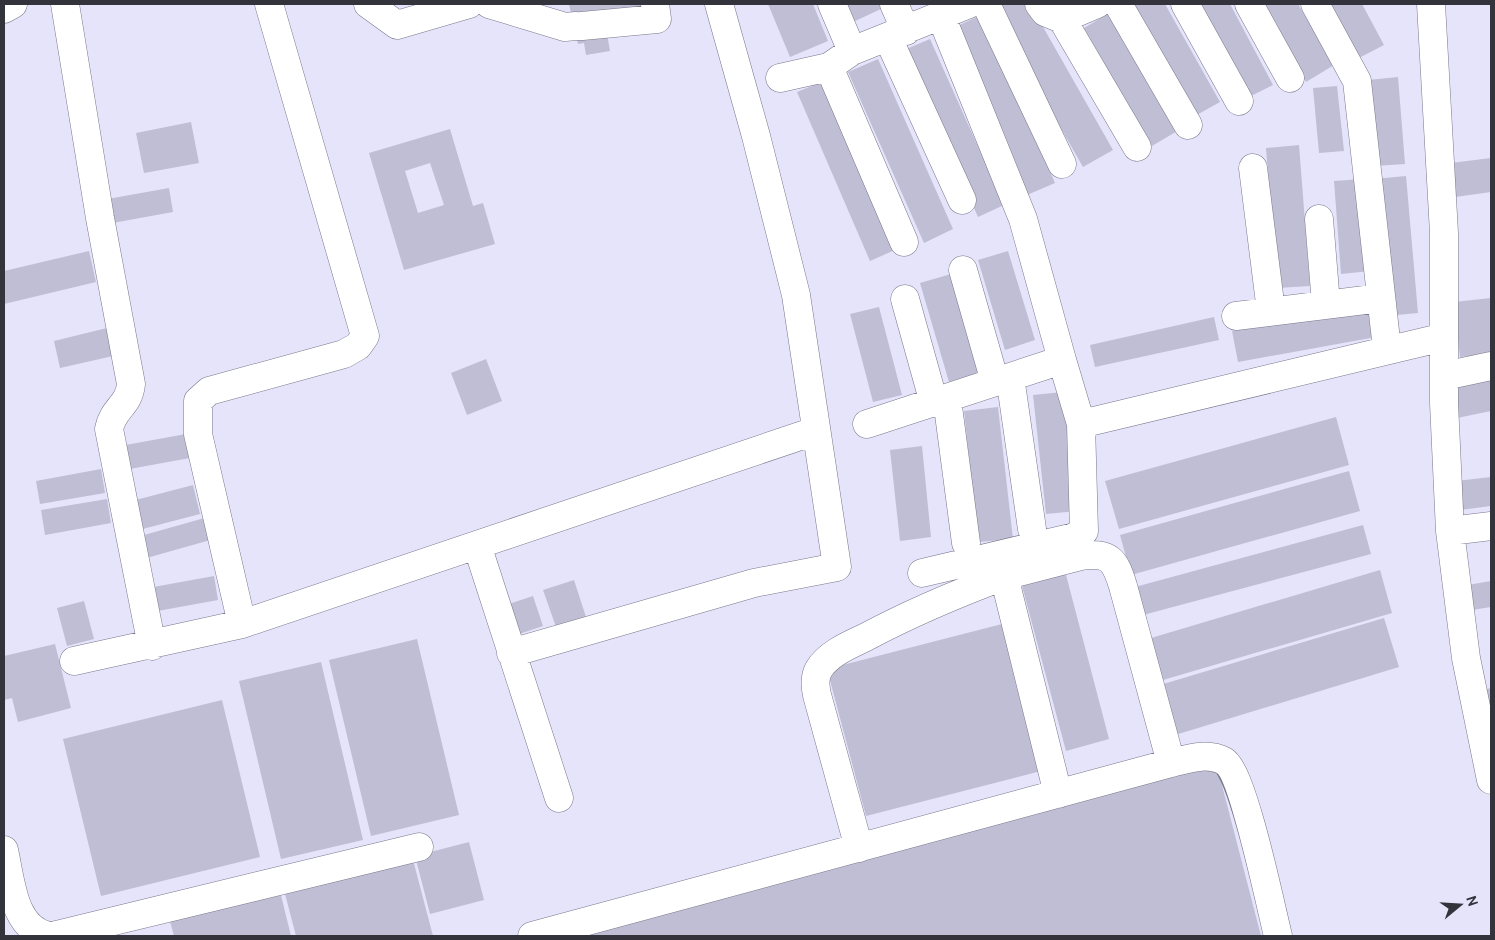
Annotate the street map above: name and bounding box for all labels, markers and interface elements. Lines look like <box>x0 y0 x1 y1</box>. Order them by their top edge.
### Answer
north arrow <box>1435 880 1485 930</box>
text: N <box>1462 893 1482 908</box>

